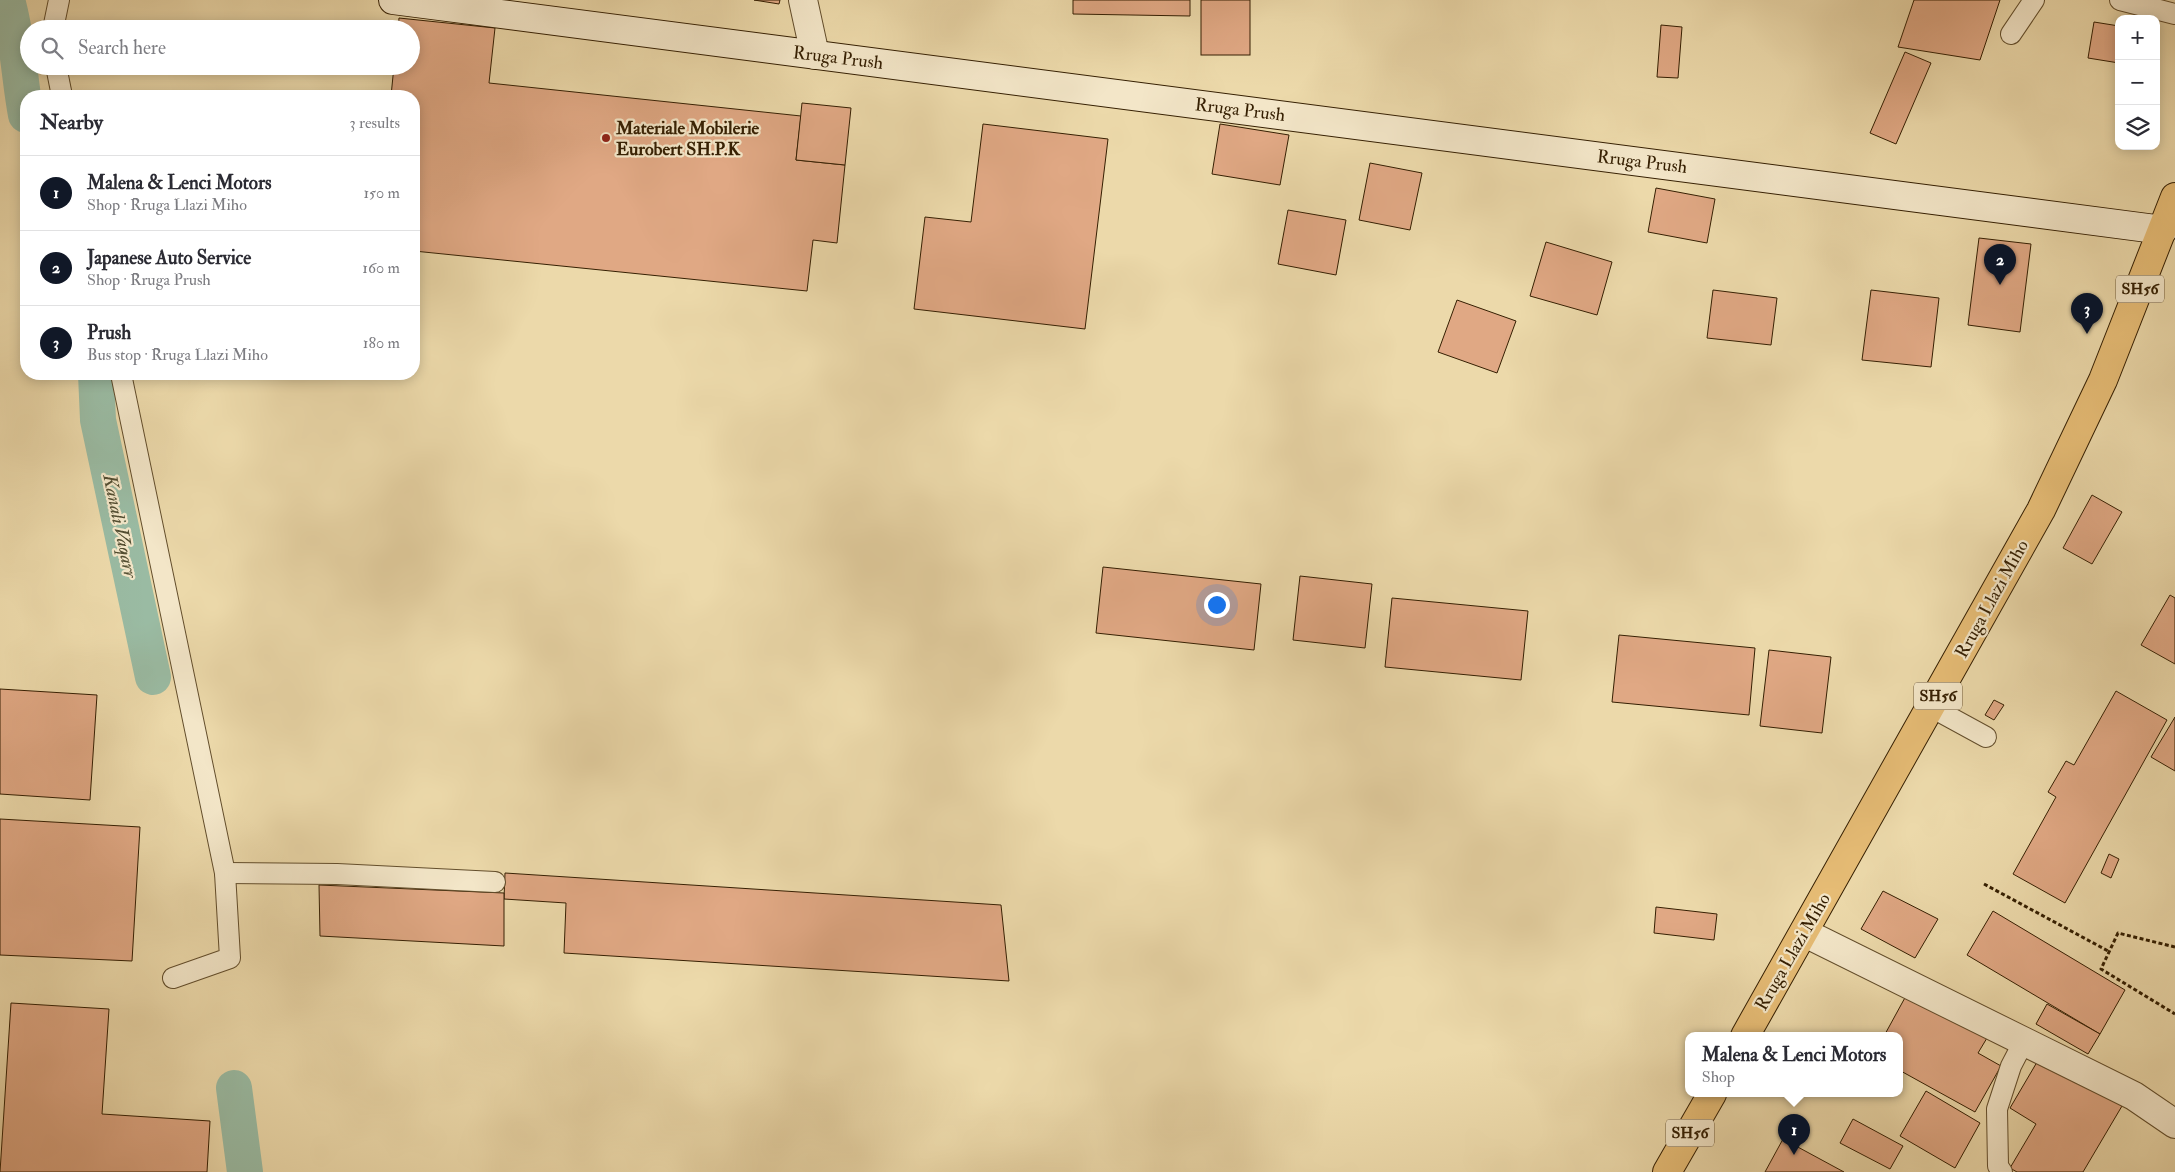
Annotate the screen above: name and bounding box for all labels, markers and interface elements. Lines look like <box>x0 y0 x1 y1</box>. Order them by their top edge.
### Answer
map controls <box>2115 15 2160 150</box>
button: + <box>2115 15 2160 60</box>
search box <box>20 20 420 75</box>
icon: search <box>38 34 66 62</box>
text: Search here <box>78 36 166 60</box>
street label: Rruga Prush <box>791 41 885 75</box>
button: − <box>2115 60 2160 105</box>
street label: Rruga Prush <box>1193 93 1287 127</box>
button: layers <box>2115 105 2160 150</box>
text: Nearby <box>40 109 103 136</box>
text: 3 results <box>349 113 400 133</box>
place label: Materiale Mobilerie Eurobert SH.P.K <box>615 117 760 161</box>
marker: Materiale Mobilerie Eurobert SH.P.K <box>600 132 612 144</box>
street label: Rruga Prush <box>1595 145 1689 179</box>
text: Malena & Lenci Motors <box>87 171 271 195</box>
text: 1 <box>53 183 59 203</box>
text: 150 m <box>363 183 400 203</box>
text: Shop · Rruga Llazi Miho <box>87 195 247 215</box>
pin: 2 <box>1984 244 2016 285</box>
text: Japanese Auto Service <box>87 246 251 270</box>
text: 2 <box>52 258 60 278</box>
text: 160 m <box>362 258 400 278</box>
text: Shop · Rruga Prush <box>87 270 211 290</box>
road number: SH56 <box>2116 276 2164 302</box>
pin: 3 <box>2071 293 2103 334</box>
text: Prush <box>87 321 131 345</box>
text: 3 <box>53 333 59 353</box>
text: 180 m <box>363 333 400 353</box>
text: Bus stop · Rruga Llazi Miho <box>87 345 268 365</box>
water label: Kanali Vaqarr <box>97 471 143 581</box>
street label: Rruga Llazi Miho <box>1950 536 2034 662</box>
your location <box>1204 592 1230 618</box>
road number: SH56 <box>1914 682 1962 709</box>
street label: Rruga Llazi Miho <box>1750 889 1836 1015</box>
popup <box>1685 1032 1903 1097</box>
text: Malena & Lenci Motors <box>1702 1043 1886 1067</box>
text: Shop <box>1702 1067 1735 1087</box>
pin: 1 <box>1778 1114 1810 1155</box>
road number: SH56 <box>1666 1120 1714 1146</box>

